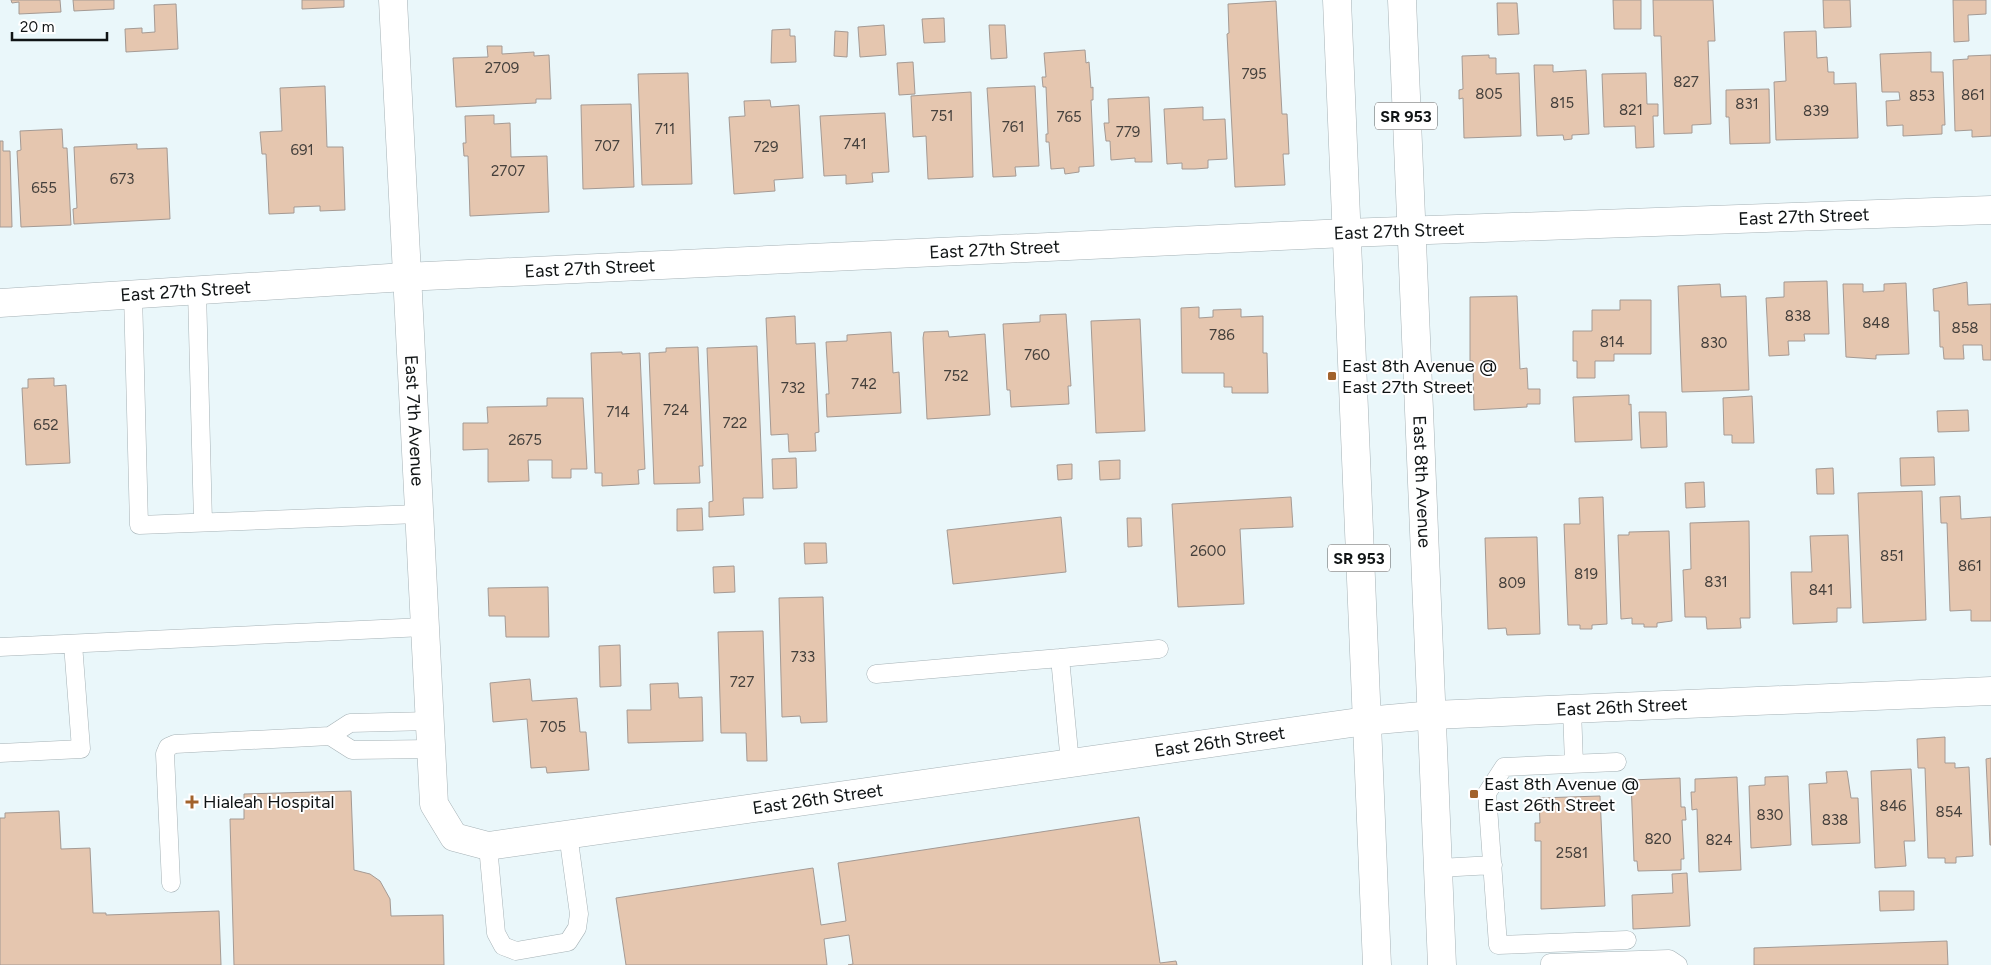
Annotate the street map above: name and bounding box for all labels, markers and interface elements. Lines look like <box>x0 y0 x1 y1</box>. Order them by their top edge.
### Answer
scale bar <box>12 10 108 42</box>
text: 20 m <box>20 18 54 36</box>
house number: 2709 <box>485 59 519 77</box>
house number: 795 <box>1241 65 1267 83</box>
house number: 827 <box>1673 73 1699 91</box>
house number: 805 <box>1475 85 1503 103</box>
house number: 861 <box>1961 86 1985 104</box>
house number: 853 <box>1909 87 1935 105</box>
house number: 815 <box>1550 94 1574 112</box>
house number: 831 <box>1735 95 1759 113</box>
house number: 821 <box>1619 101 1643 119</box>
road number: SR 953 <box>1375 102 1437 130</box>
house number: 839 <box>1803 102 1829 120</box>
house number: 751 <box>931 107 953 125</box>
house number: 765 <box>1056 108 1082 126</box>
house number: 761 <box>1002 118 1024 136</box>
house number: 711 <box>655 120 675 138</box>
house number: 779 <box>1116 123 1140 141</box>
house number: 741 <box>843 135 867 153</box>
house number: 707 <box>594 137 620 155</box>
house number: 729 <box>754 138 778 156</box>
house number: 691 <box>290 141 314 159</box>
house number: 2707 <box>491 162 525 180</box>
house number: 673 <box>110 170 134 188</box>
house number: 655 <box>31 179 57 197</box>
street label: East 27th Street <box>1738 203 1870 230</box>
street label: East 27th Street <box>1333 218 1465 245</box>
street label: East 27th Street <box>929 235 1061 263</box>
street label: East 27th Street <box>524 254 656 282</box>
street label: East 27th Street <box>120 276 252 306</box>
house number: 838 <box>1785 307 1811 325</box>
house number: 848 <box>1862 314 1890 332</box>
house number: 858 <box>1951 319 1979 337</box>
house number: 786 <box>1209 326 1235 344</box>
house number: 814 <box>1600 333 1624 351</box>
house number: 830 <box>1701 334 1728 352</box>
house number: 760 <box>1024 346 1050 364</box>
street label: East 7th Avenue <box>400 354 429 487</box>
place label: East 8th Avenue @ East 27th Street <box>1342 355 1497 398</box>
house number: 752 <box>943 367 969 385</box>
marker: East 8th Avenue @ East 27th Street <box>1326 370 1338 382</box>
house number: 742 <box>851 375 877 393</box>
house number: 732 <box>781 379 805 397</box>
house number: 724 <box>663 401 689 419</box>
house number: 714 <box>606 403 630 421</box>
house number: 722 <box>723 414 747 432</box>
street label: East 8th Avenue <box>1408 415 1436 549</box>
house number: 652 <box>33 416 59 434</box>
house number: 2675 <box>508 431 542 449</box>
house number: 2600 <box>1190 542 1226 560</box>
road number: SR 953 <box>1328 544 1390 572</box>
house number: 851 <box>1880 547 1904 565</box>
house number: 861 <box>1958 557 1982 575</box>
house number: 819 <box>1574 565 1598 583</box>
house number: 831 <box>1704 573 1728 591</box>
house number: 809 <box>1498 574 1526 592</box>
house number: 841 <box>1809 581 1833 599</box>
house number: 733 <box>791 648 815 666</box>
house number: 727 <box>730 673 754 691</box>
street label: East 26th Street <box>1556 693 1688 721</box>
house number: 705 <box>540 718 566 736</box>
street label: East 26th Street <box>1153 722 1287 762</box>
place label: East 8th Avenue @ East 26th Street <box>1484 773 1639 816</box>
street label: East 26th Street <box>751 779 885 819</box>
marker: East 8th Avenue @ East 26th Street <box>1468 788 1480 800</box>
place label: Hialeah Hospital <box>203 791 334 813</box>
marker: Hialeah Hospital <box>185 795 199 809</box>
house number: 846 <box>1879 797 1907 815</box>
house number: 854 <box>1935 803 1963 821</box>
house number: 830 <box>1757 806 1784 824</box>
house number: 838 <box>1822 811 1848 829</box>
house number: 820 <box>1644 830 1672 848</box>
house number: 824 <box>1706 831 1732 849</box>
house number: 2581 <box>1556 844 1588 862</box>

